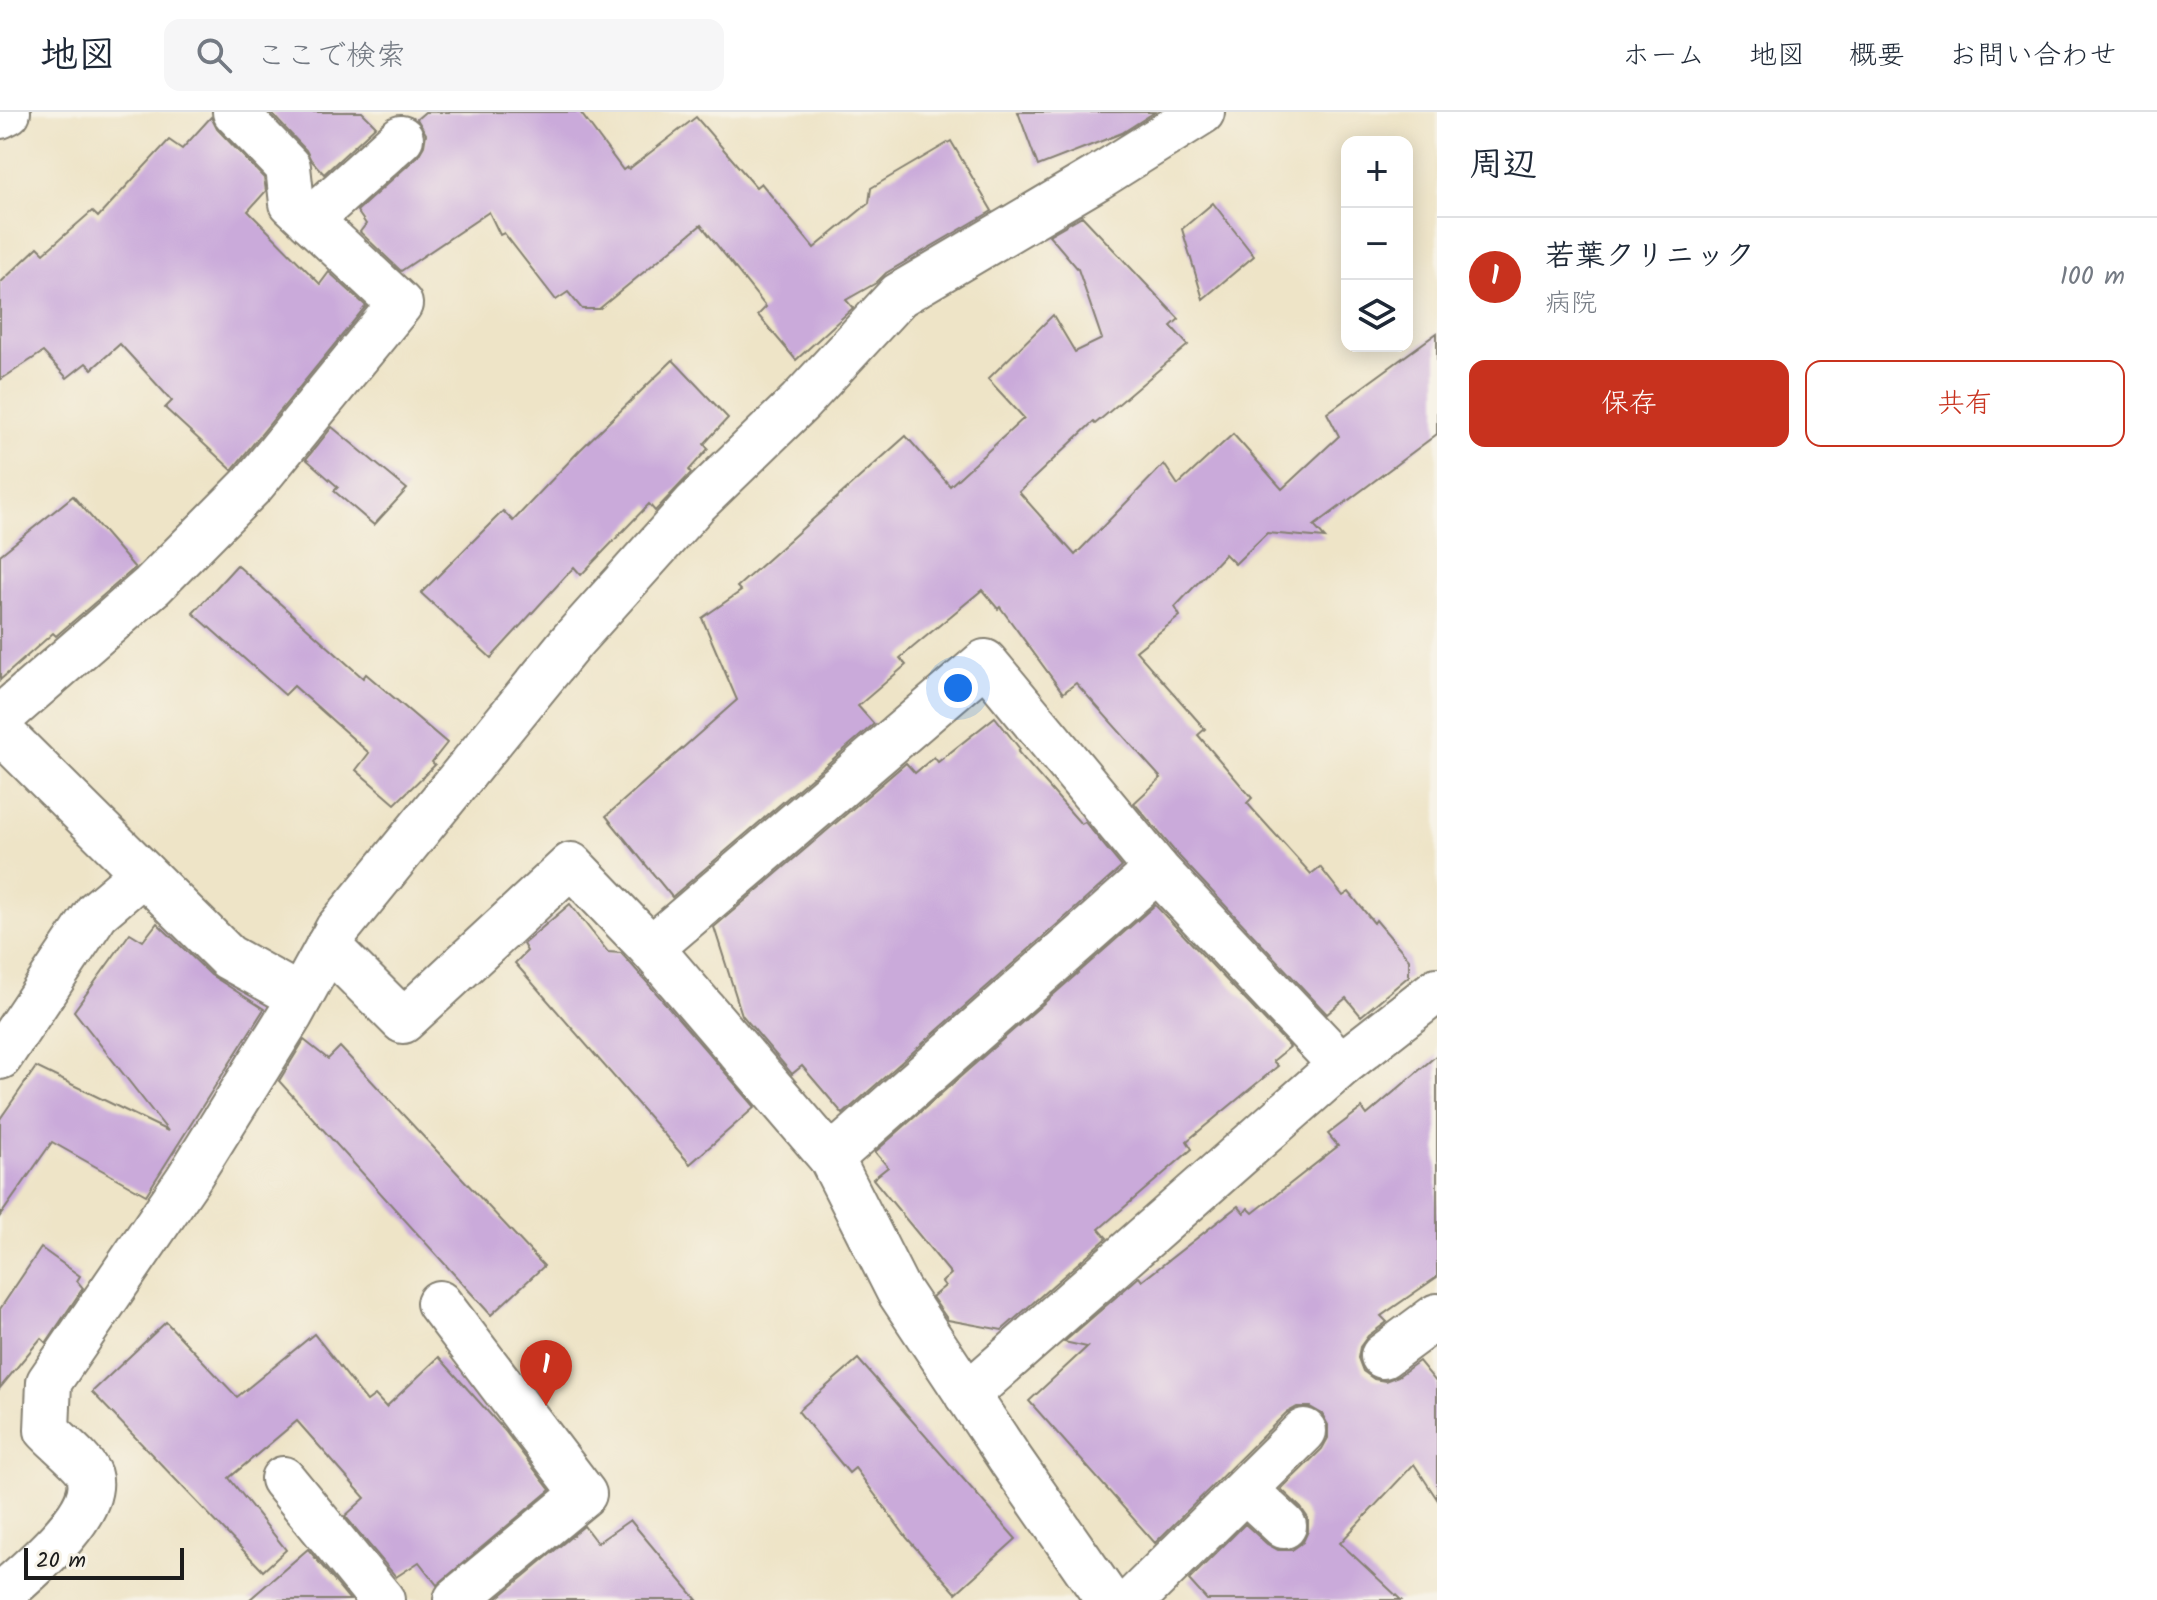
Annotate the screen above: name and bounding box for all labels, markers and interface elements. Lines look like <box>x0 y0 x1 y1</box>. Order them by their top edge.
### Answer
search box <box>164 19 724 91</box>
text: 地図 <box>40 27 116 87</box>
icon: search <box>192 33 236 77</box>
text: ここで検索 <box>256 33 406 81</box>
text: ホーム <box>1622 34 1705 79</box>
text: 地図 <box>1749 34 1805 79</box>
text: 概要 <box>1849 34 1905 79</box>
text: お問い合わせ <box>1949 34 2117 79</box>
map controls <box>1341 136 1413 352</box>
button: + <box>1341 136 1413 208</box>
text: 周辺 <box>1469 139 1537 193</box>
button: − <box>1341 208 1413 280</box>
text: 若葉クリニック <box>1545 233 1755 281</box>
text: 1 <box>1491 256 1499 298</box>
text: 100 m <box>2060 256 2125 298</box>
button: layers <box>1341 280 1413 352</box>
text: 病院 <box>1545 283 1597 325</box>
button: 保存 <box>1469 360 1789 447</box>
button: 共有 <box>1805 360 2125 447</box>
your location <box>938 668 978 708</box>
pin: 1 <box>520 1340 572 1406</box>
scale bar <box>24 1544 184 1580</box>
text: 20 m <box>36 1544 86 1579</box>

